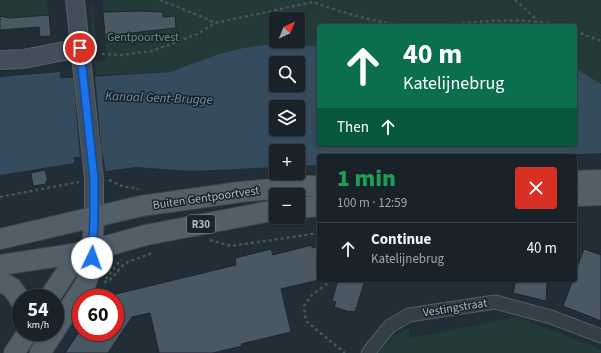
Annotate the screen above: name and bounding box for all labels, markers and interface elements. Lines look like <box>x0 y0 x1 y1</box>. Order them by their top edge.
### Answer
north arrow <box>269 12 305 48</box>
map controls <box>269 12 305 224</box>
park label: Gentpoortvest <box>107 29 179 46</box>
pin <box>63 31 97 65</box>
text: 40 m <box>403 34 462 74</box>
icon: arrive <box>69 37 91 59</box>
icon: ahead <box>337 40 389 92</box>
button: search <box>269 56 305 92</box>
text: Katelijnebrug <box>403 71 504 96</box>
water label: Kanaal Gent-Brugge <box>105 87 213 109</box>
button: layers <box>269 100 305 136</box>
icon: ahead <box>377 116 399 138</box>
text: Then <box>337 117 369 138</box>
button: + <box>269 144 305 180</box>
text: 1 min <box>337 161 396 196</box>
button: close <box>515 167 557 209</box>
street label: Buiten Gentpoortvest <box>152 182 260 214</box>
button: − <box>269 188 305 224</box>
text: 100 m · 12:59 <box>337 194 407 212</box>
road number: R30 <box>187 215 215 233</box>
text: Continue <box>371 229 431 250</box>
position arrow <box>71 237 113 279</box>
icon: ahead <box>337 238 359 260</box>
text: 40 m <box>527 238 557 259</box>
text: Katelijnebrug <box>371 250 444 268</box>
speed limit sign: 60 <box>72 289 124 341</box>
street label: Vestingstraat <box>422 295 488 321</box>
text: 54 <box>27 296 49 324</box>
text: km/h <box>27 318 49 332</box>

